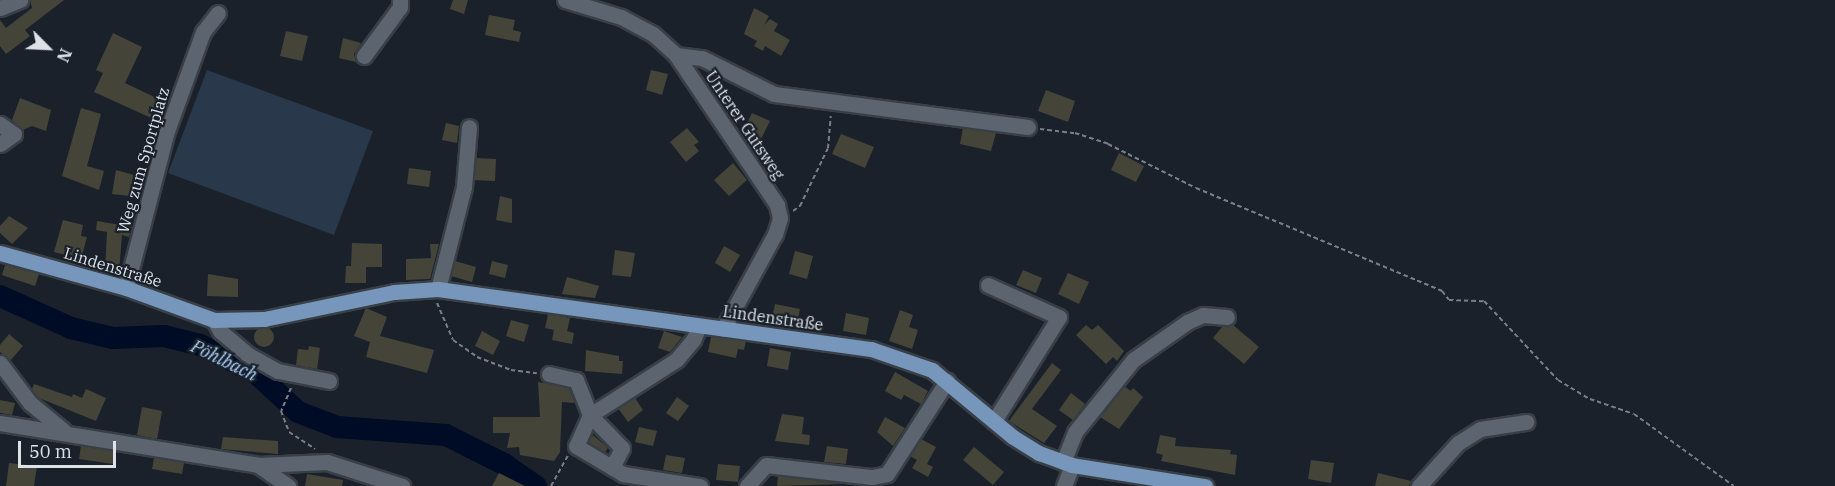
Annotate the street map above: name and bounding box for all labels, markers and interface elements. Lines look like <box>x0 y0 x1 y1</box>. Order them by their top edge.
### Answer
north arrow <box>18 18 78 78</box>
text: N <box>53 45 76 65</box>
street label: Unterer Gutsweg <box>702 67 788 183</box>
street label: Weg zum Sportplatz <box>113 85 173 235</box>
street label: Lindenstraße <box>62 243 164 291</box>
street label: Lindenstraße <box>722 301 824 335</box>
water label: Pöhlbach <box>187 336 261 386</box>
scale bar <box>21 429 118 467</box>
text: 50 m <box>29 440 72 463</box>

